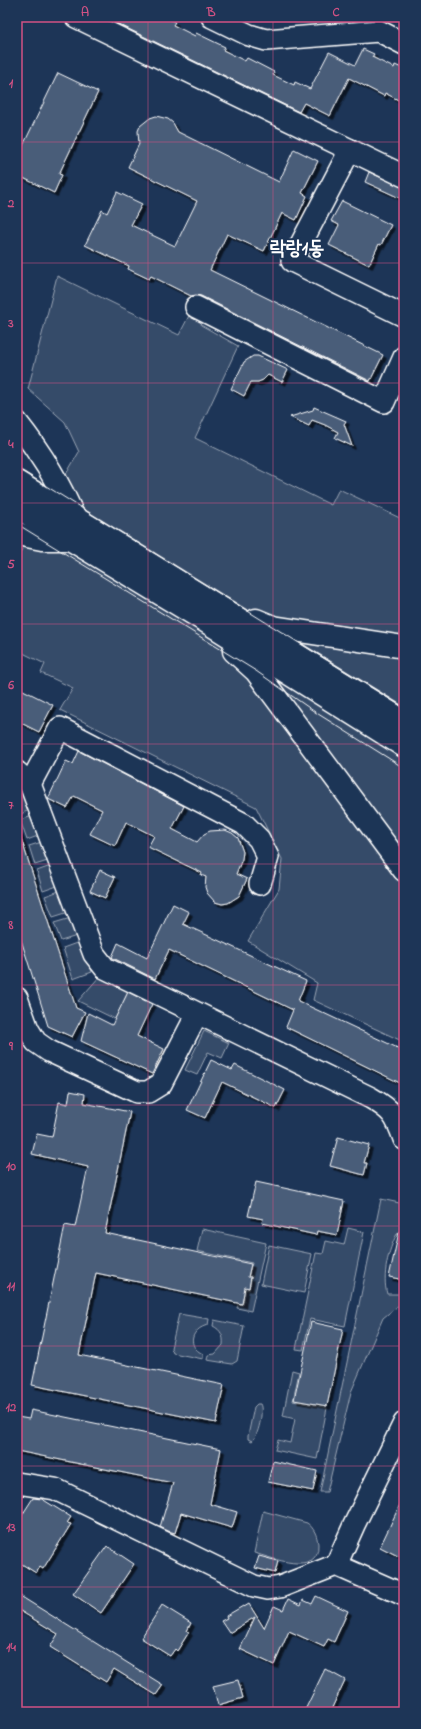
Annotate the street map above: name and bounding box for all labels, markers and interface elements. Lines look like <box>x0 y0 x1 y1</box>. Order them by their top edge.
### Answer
text: A <box>81 3 89 22</box>
text: B <box>206 3 216 22</box>
text: C <box>332 3 340 22</box>
text: 1 <box>9 74 14 93</box>
text: 2 <box>7 194 15 213</box>
district label: 락랑1동 <box>270 235 324 264</box>
text: 3 <box>7 314 14 333</box>
text: 4 <box>7 435 14 454</box>
text: 5 <box>7 555 15 574</box>
text: 6 <box>7 676 14 695</box>
text: 7 <box>8 796 14 815</box>
text: 8 <box>8 916 14 935</box>
text: 9 <box>8 1037 14 1056</box>
text: 10 <box>6 1157 16 1176</box>
text: 11 <box>7 1277 16 1296</box>
text: 12 <box>6 1398 17 1417</box>
text: 13 <box>6 1518 16 1537</box>
text: 14 <box>6 1638 16 1657</box>

